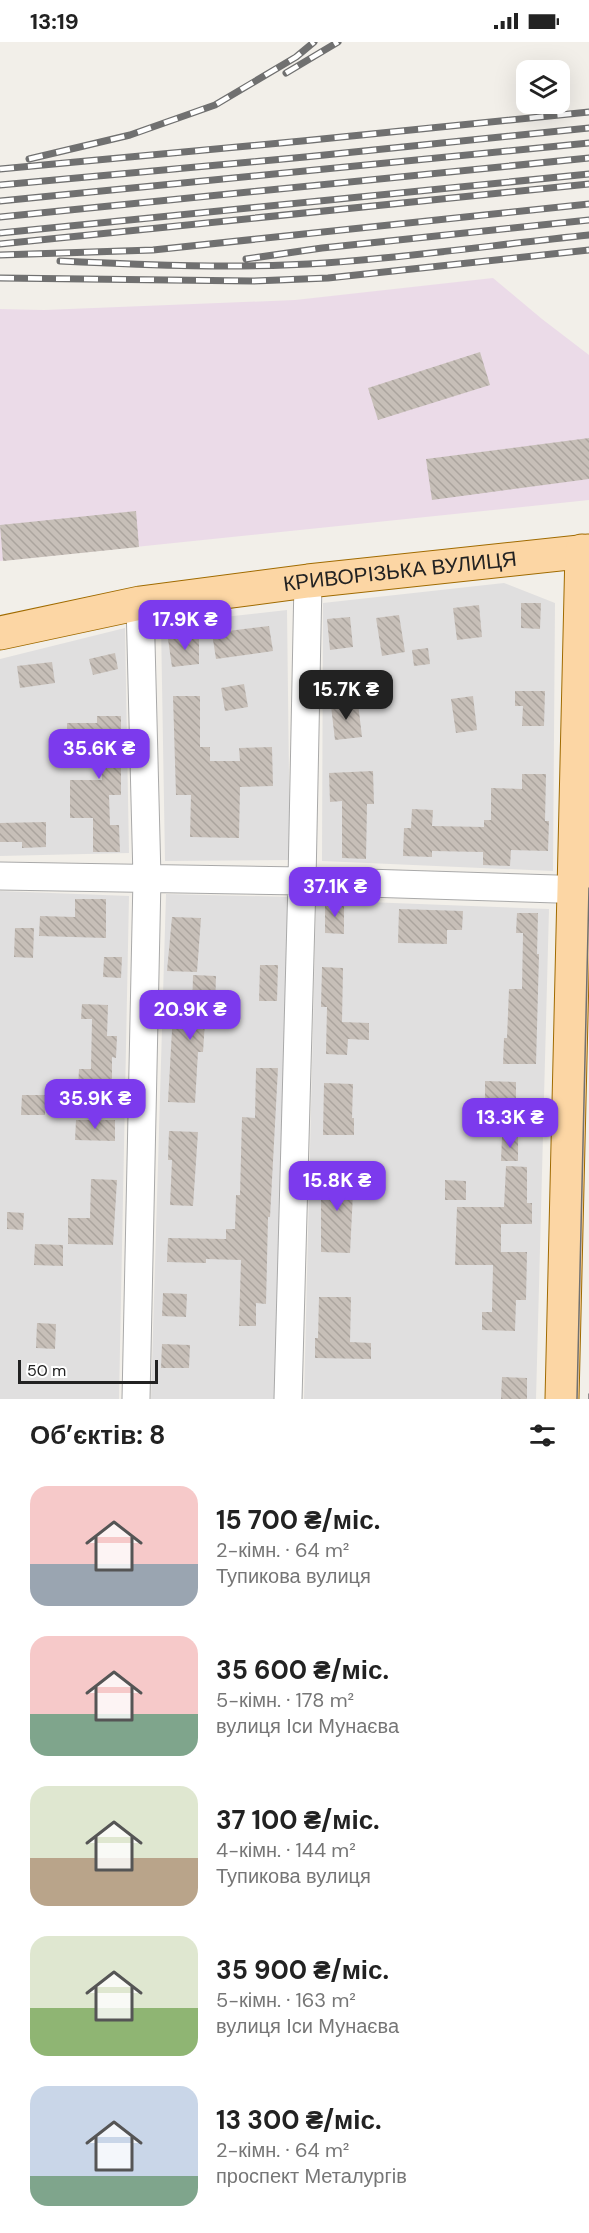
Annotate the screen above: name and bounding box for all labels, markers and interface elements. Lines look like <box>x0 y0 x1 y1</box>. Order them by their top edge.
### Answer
text: 13:19 <box>30 7 79 36</box>
map controls <box>516 60 570 114</box>
button: layers <box>516 60 570 114</box>
street label: КРИВОРІЗЬКА ВУЛИЦЯ <box>281 545 518 598</box>
pin: 17.9K ₴ <box>130 600 240 651</box>
text: 17.9K ₴ <box>152 606 218 632</box>
pin: 15.7K ₴ <box>291 670 401 721</box>
text: 15.7K ₴ <box>313 676 379 702</box>
pin: 35.6K ₴ <box>44 729 154 780</box>
text: 35.6K ₴ <box>63 735 135 761</box>
pin: 37.1K ₴ <box>280 867 390 918</box>
text: 37.1K ₴ <box>303 873 367 899</box>
pin: 20.9K ₴ <box>135 990 245 1041</box>
text: 20.9K ₴ <box>154 996 226 1022</box>
pin: 35.9K ₴ <box>40 1079 150 1130</box>
text: 35.9K ₴ <box>59 1085 131 1111</box>
pin: 13.3K ₴ <box>455 1098 565 1149</box>
text: 13.3K ₴ <box>476 1104 544 1130</box>
pin: 15.8K ₴ <box>282 1161 392 1212</box>
text: 15.8K ₴ <box>303 1167 371 1193</box>
scale bar <box>18 1357 158 1384</box>
text: 50 m <box>27 1360 66 1381</box>
text: Об’єктів: 8 <box>30 1418 165 1452</box>
icon: filters <box>526 1419 559 1452</box>
text: 15 700 ₴/міс. <box>216 1503 380 1537</box>
icon: home <box>78 1510 150 1582</box>
text: 2-кімн. · 64 m² <box>216 1537 349 1563</box>
text: Тупикова вулиця <box>216 1563 371 1589</box>
text: 35 600 ₴/міс. <box>216 1653 389 1687</box>
icon: home <box>78 1660 150 1732</box>
text: 5-кімн. · 178 m² <box>216 1687 354 1713</box>
text: вулиця Іси Мунаєва <box>216 1713 399 1739</box>
text: 37 100 ₴/міс. <box>216 1803 380 1837</box>
icon: home <box>78 1810 150 1882</box>
text: 4-кімн. · 144 m² <box>216 1837 356 1863</box>
text: Тупикова вулиця <box>216 1863 371 1889</box>
text: 35 900 ₴/міс. <box>216 1953 389 1987</box>
icon: home <box>78 1960 150 2032</box>
text: 5-кімн. · 163 m² <box>216 1987 356 2013</box>
text: вулиця Іси Мунаєва <box>216 2013 399 2039</box>
text: 13 300 ₴/міс. <box>216 2103 382 2137</box>
icon: home <box>78 2110 150 2182</box>
text: 2-кімн. · 64 m² <box>216 2137 349 2163</box>
text: проспект Металургів <box>216 2163 407 2189</box>

